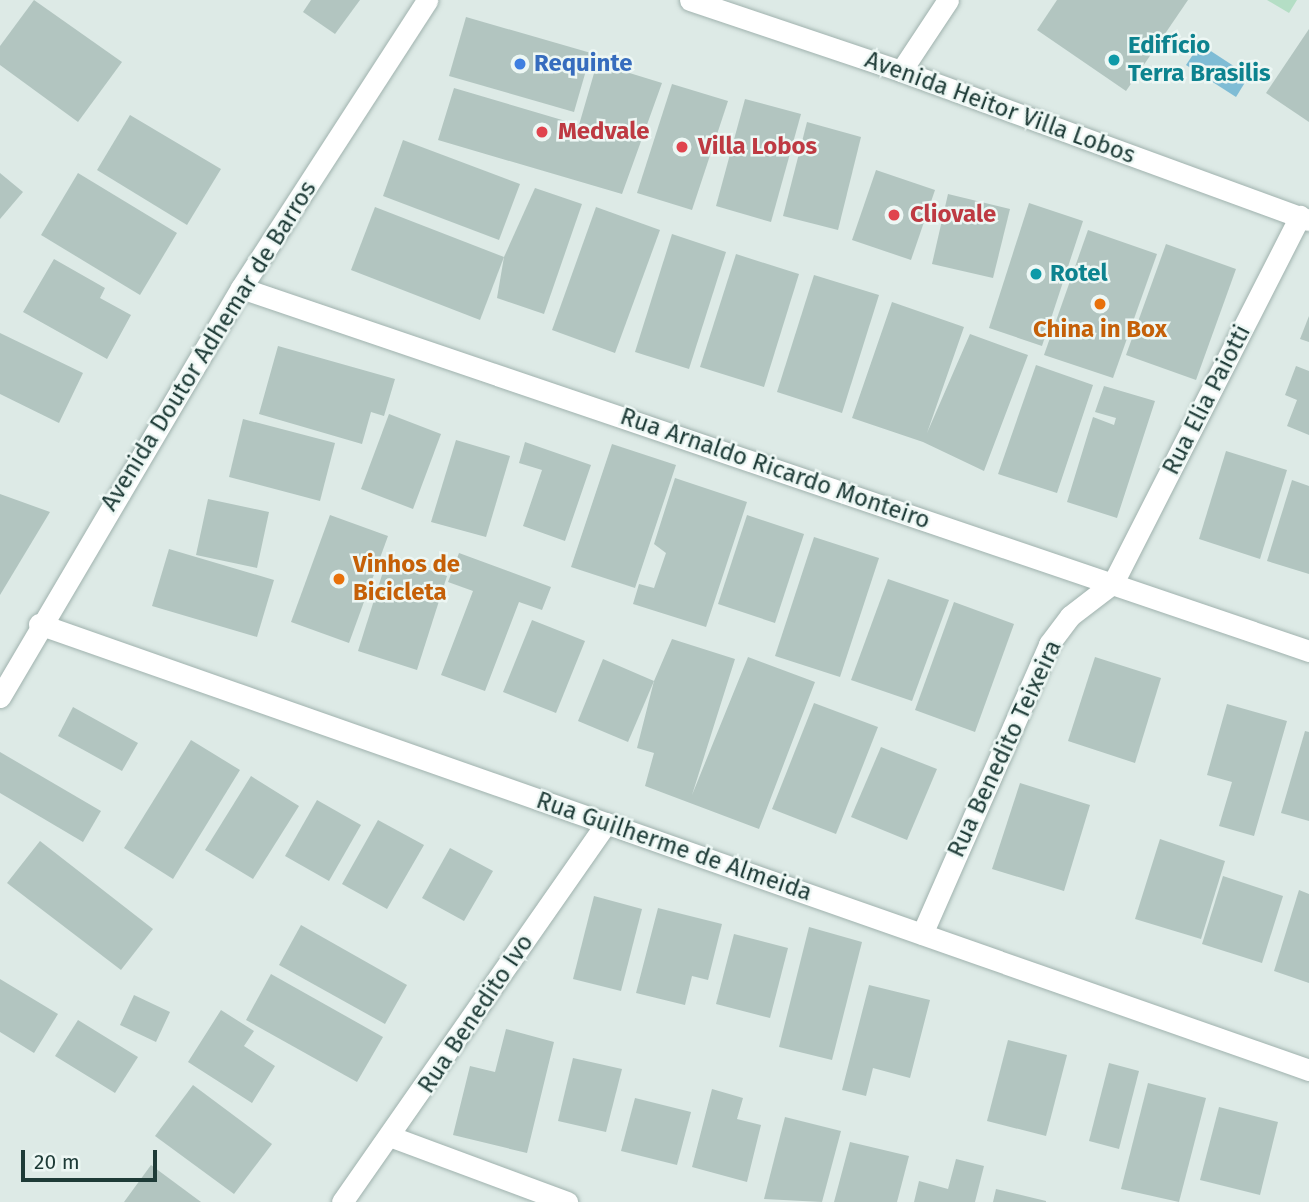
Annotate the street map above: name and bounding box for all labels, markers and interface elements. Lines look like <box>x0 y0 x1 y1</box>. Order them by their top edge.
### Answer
place label: Edifício Terra Brasilis <box>1128 32 1270 88</box>
street label: Avenida Heitor Villa Lobos <box>861 46 1139 170</box>
place label: Requinte <box>534 50 633 78</box>
marker: Edifício Terra Brasilis <box>1106 52 1122 68</box>
marker: Requinte <box>512 56 528 72</box>
place label: Medvale <box>558 118 649 146</box>
marker: Medvale <box>532 122 552 142</box>
place label: Villa Lobos <box>698 133 817 161</box>
marker: Villa Lobos <box>672 137 692 157</box>
street label: Avenida Doutor Adhemar de Barros <box>95 176 323 516</box>
place label: Cliovale <box>910 201 996 229</box>
marker: Cliovale <box>884 205 904 225</box>
place label: Rotel <box>1050 260 1108 288</box>
marker: Rotel <box>1028 266 1044 282</box>
marker: China in Box <box>1092 296 1108 312</box>
place label: China in Box <box>1033 316 1167 344</box>
street label: Rua Elia Paiotti <box>1157 320 1257 480</box>
street label: Rua Arnaldo Ricardo Monteiro <box>616 402 934 536</box>
place label: Vinhos de Bicicleta <box>353 551 460 607</box>
marker: Vinhos de Bicicleta <box>331 571 347 587</box>
street label: Rua Benedito Teixeira <box>942 636 1068 862</box>
street label: Rua Guilherme de Almeida <box>532 786 816 908</box>
street label: Rua Benedito Ivo <box>412 929 540 1099</box>
scale bar <box>24 1136 161 1180</box>
text: 20 m <box>34 1149 80 1175</box>

